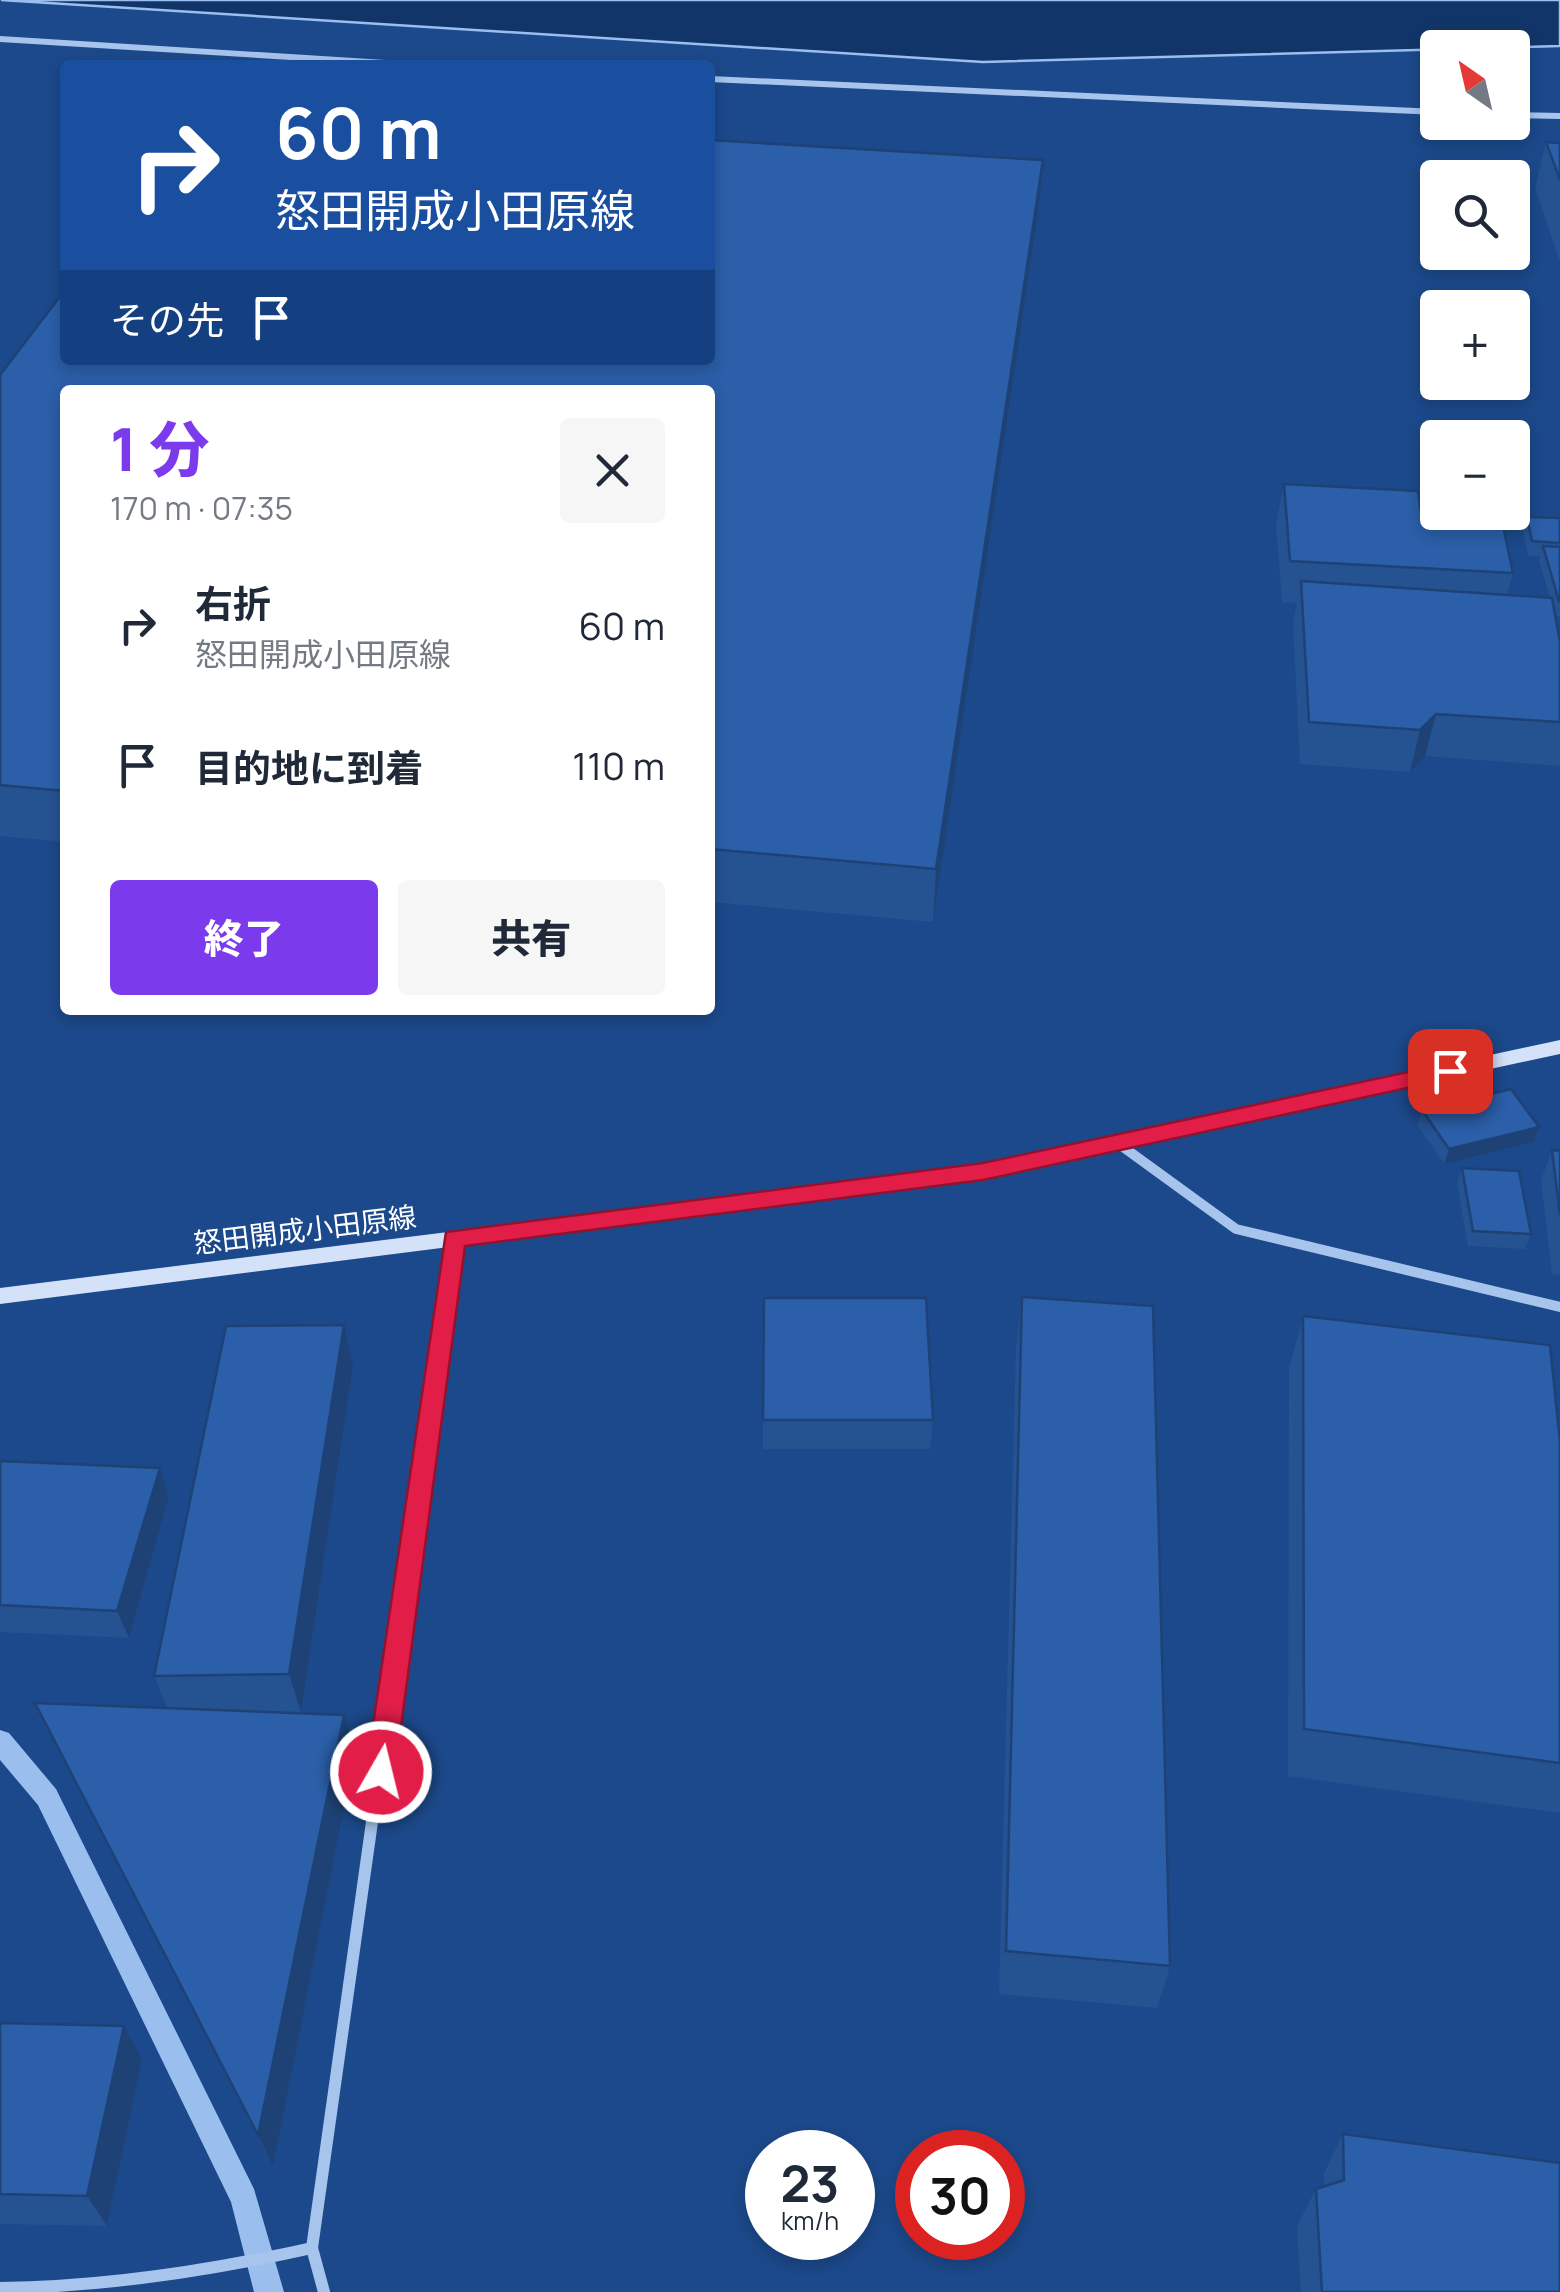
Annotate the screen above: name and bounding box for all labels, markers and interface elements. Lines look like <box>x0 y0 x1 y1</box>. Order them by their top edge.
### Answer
north arrow <box>1420 30 1530 140</box>
map controls <box>1420 30 1530 530</box>
text: 60 m <box>275 84 442 180</box>
icon: right <box>110 100 240 230</box>
button: search <box>1420 160 1530 270</box>
text: 怒田開成小田原線 <box>275 179 635 241</box>
icon: arrive <box>244 290 299 345</box>
button: + <box>1420 290 1530 400</box>
text: その先 <box>110 293 224 345</box>
text: 1 分 <box>110 407 209 489</box>
button: close <box>560 418 665 523</box>
button: − <box>1420 420 1530 530</box>
text: 170 m · 07:35 <box>110 486 293 530</box>
text: 右折 <box>195 577 271 629</box>
icon: right <box>110 598 165 653</box>
text: 60 m <box>578 599 665 651</box>
text: 怒田開成小田原線 <box>195 632 451 676</box>
icon: arrive <box>110 738 165 793</box>
text: 110 m <box>572 739 665 791</box>
text: 目的地に到着 <box>195 741 423 793</box>
button: 終了 <box>110 880 378 995</box>
button: 共有 <box>398 880 665 995</box>
pin <box>1408 1029 1493 1114</box>
icon: arrive <box>1423 1044 1478 1099</box>
street label: 怒田開成小田原線 <box>191 1196 418 1262</box>
position arrow <box>329 1720 433 1824</box>
speed limit sign: 30 <box>895 2130 1025 2260</box>
text: 23 <box>781 2149 839 2217</box>
text: km/h <box>781 2203 839 2238</box>

